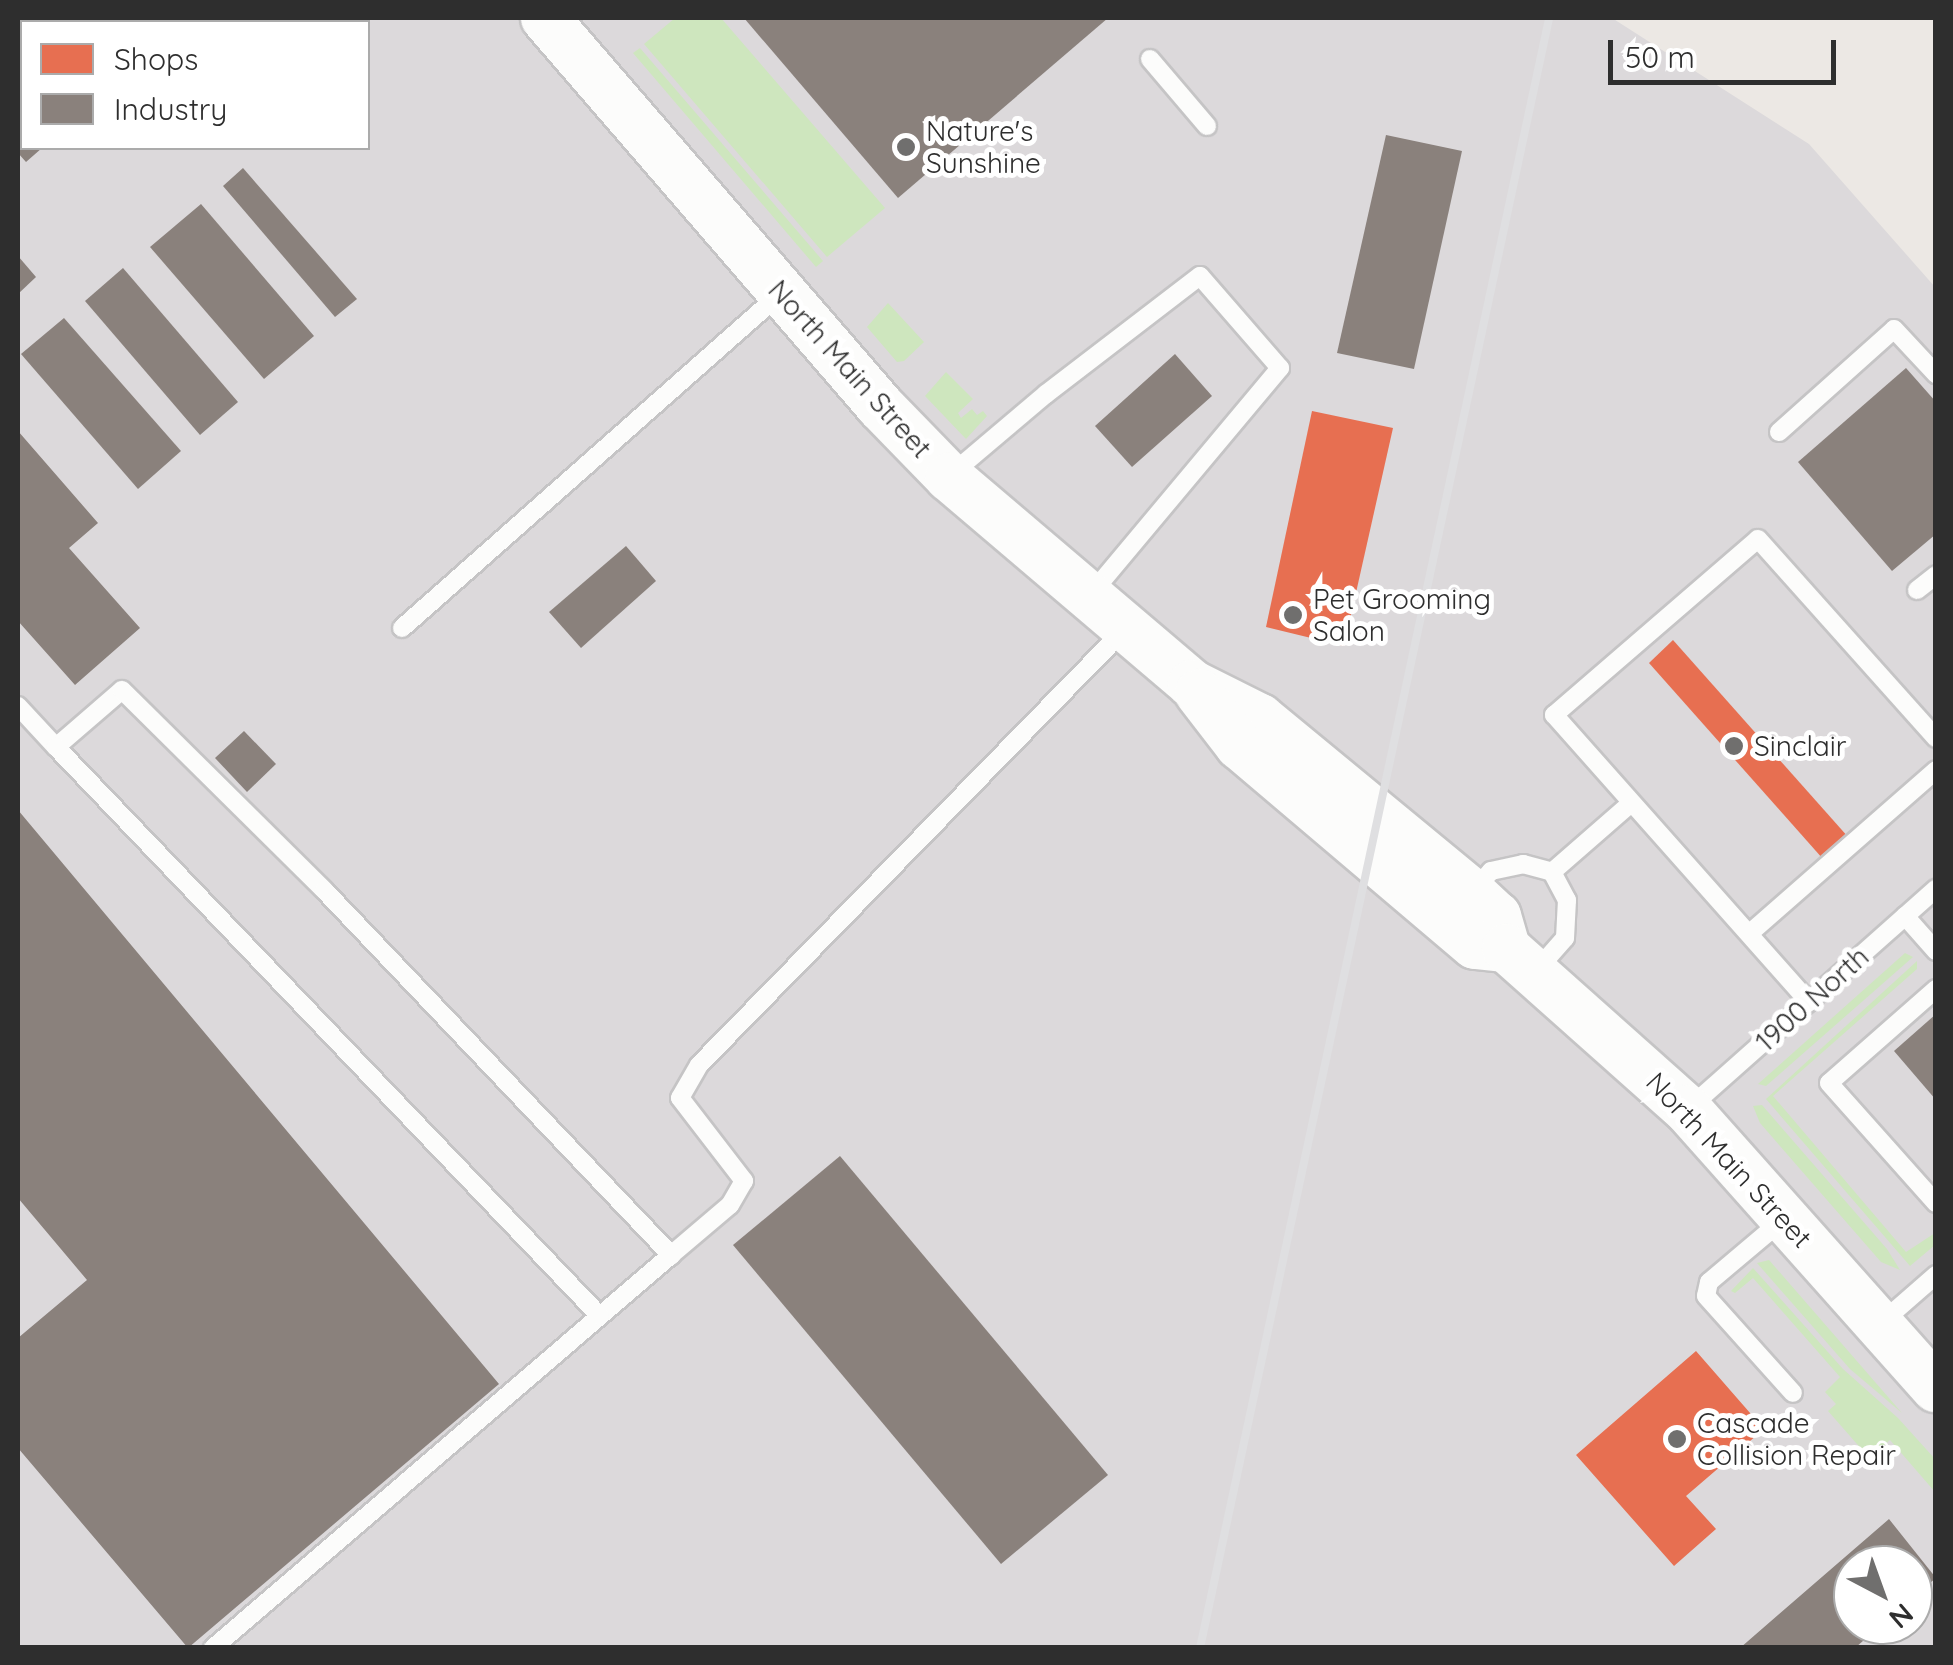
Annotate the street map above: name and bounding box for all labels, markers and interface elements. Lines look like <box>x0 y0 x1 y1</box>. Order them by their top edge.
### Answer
legend <box>20 20 370 150</box>
scale bar <box>1613 20 1840 82</box>
text: 50 m <box>1625 38 1695 76</box>
text: Shops <box>114 40 198 78</box>
text: Industry <box>114 90 227 128</box>
place label: Nature's Sunshine <box>926 114 1041 180</box>
marker: Nature's Sunshine <box>895 136 917 158</box>
street label: North Main Street <box>761 273 939 465</box>
place label: Pet Grooming Salon <box>1313 582 1491 648</box>
marker: Pet Grooming Salon <box>1282 604 1304 626</box>
place label: Sinclair <box>1754 729 1847 763</box>
marker: Sinclair <box>1723 735 1745 757</box>
street label: 1900 North <box>1749 940 1875 1058</box>
street label: North Main Street <box>1639 1065 1819 1255</box>
place label: Cascade Collision Repair <box>1697 1406 1896 1472</box>
marker: Cascade Collision Repair <box>1666 1428 1688 1450</box>
north arrow <box>1833 1545 1933 1645</box>
text: N <box>1882 1597 1921 1636</box>

